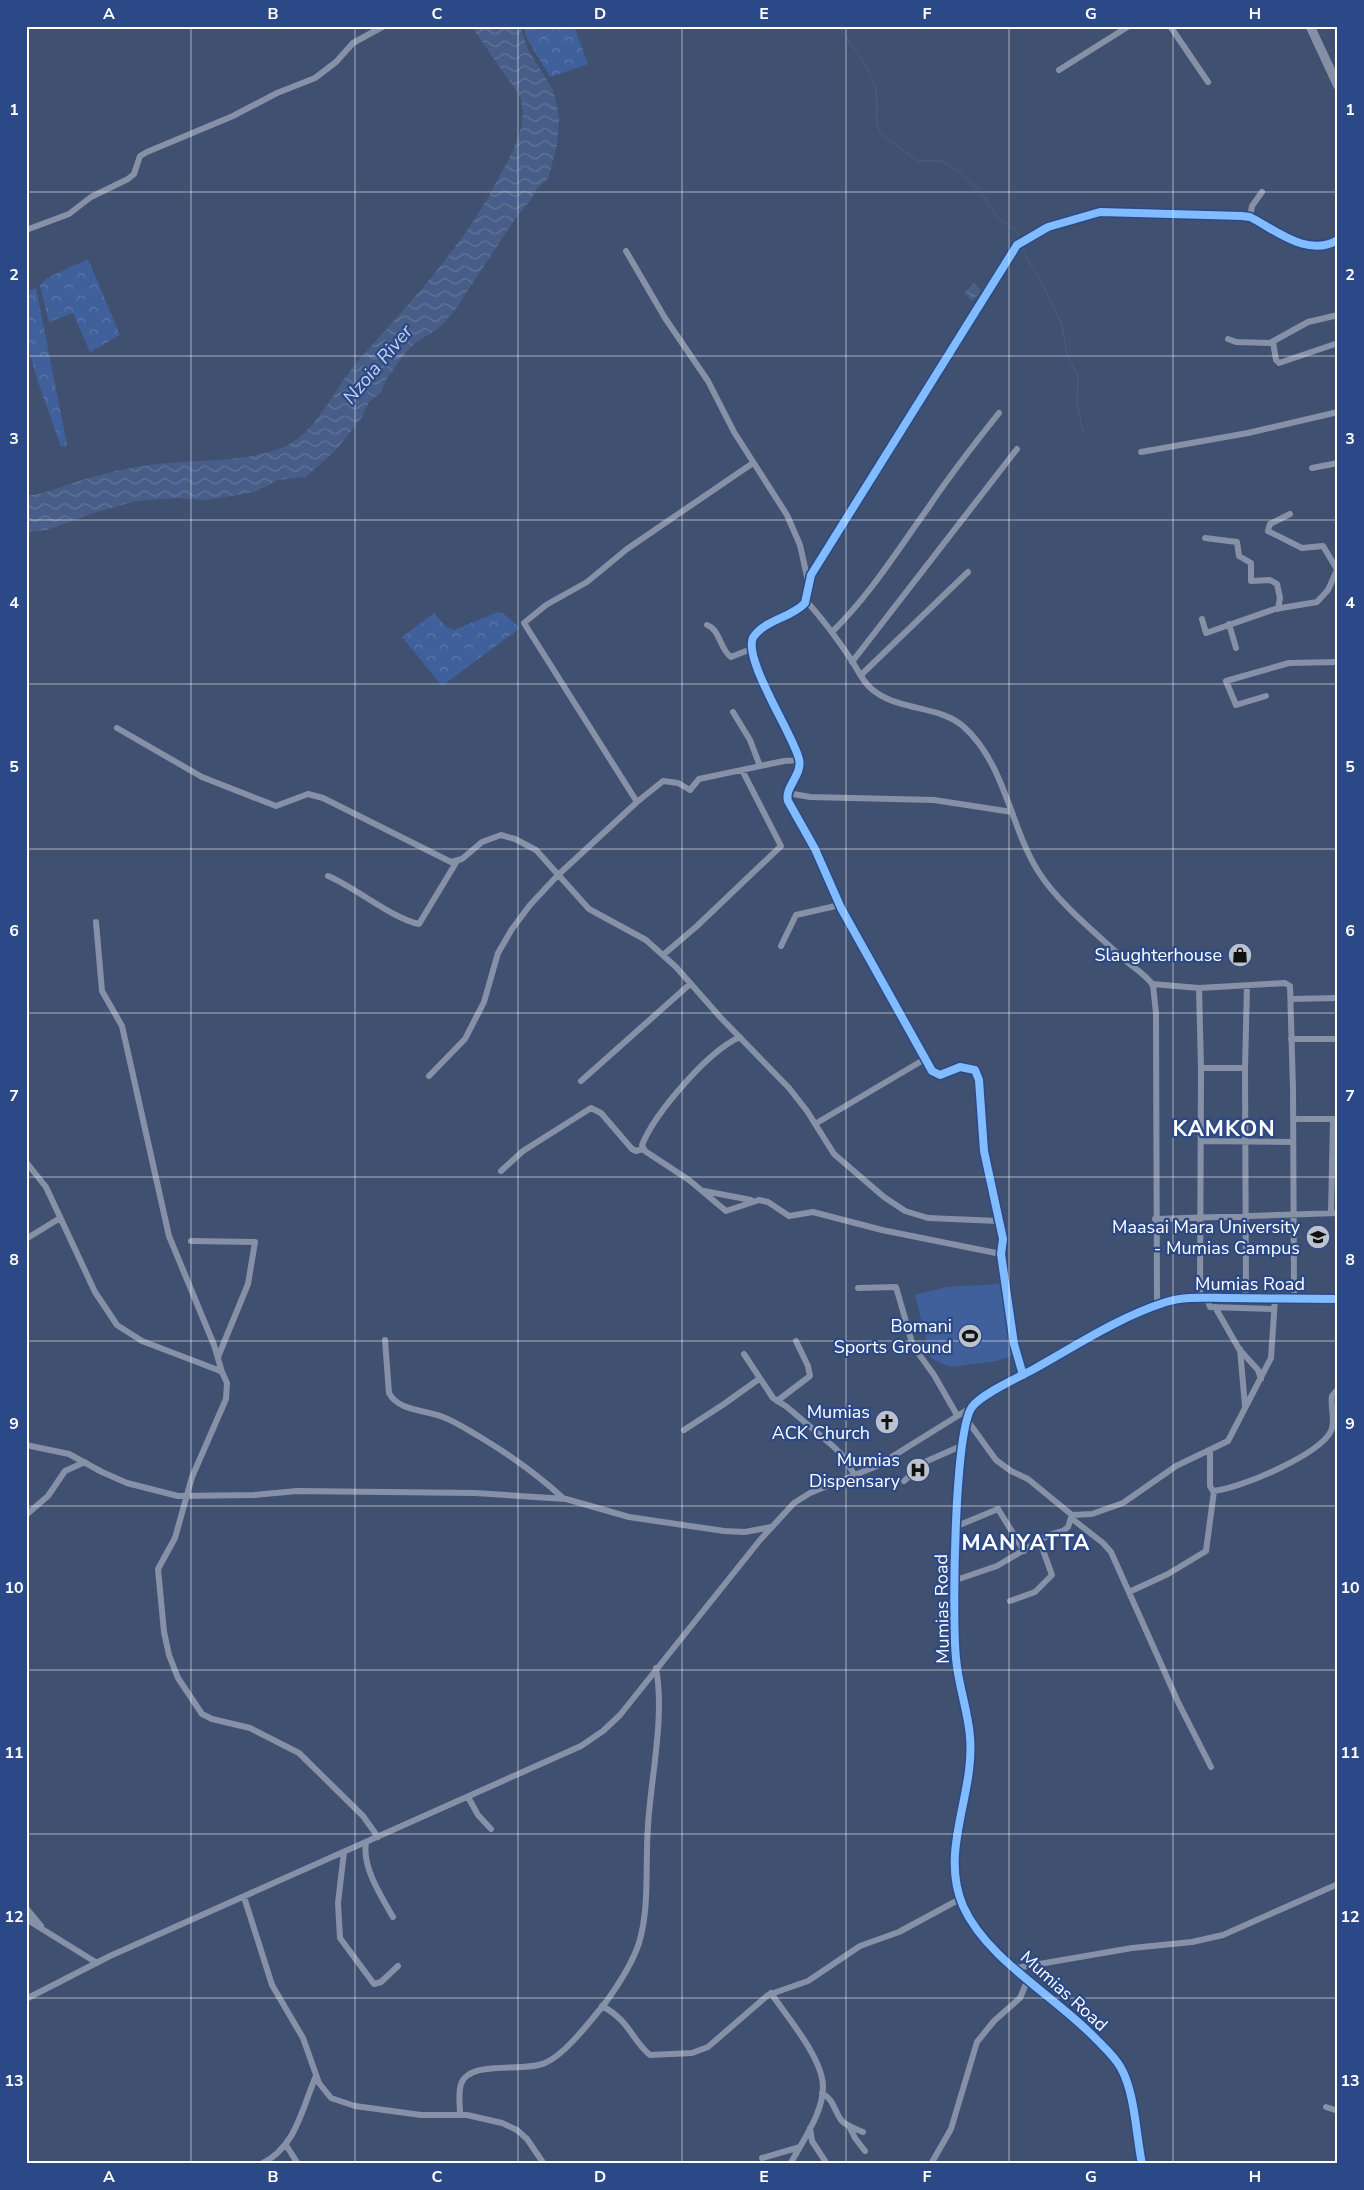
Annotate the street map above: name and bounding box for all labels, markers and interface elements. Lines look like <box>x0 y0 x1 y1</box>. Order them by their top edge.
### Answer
text: A <box>103 3 115 25</box>
text: B <box>267 3 279 25</box>
text: C <box>432 3 443 25</box>
text: D <box>594 3 606 25</box>
text: E <box>759 3 769 25</box>
text: F <box>923 3 932 25</box>
text: G <box>1085 3 1097 25</box>
text: H <box>1249 3 1261 25</box>
text: 1 <box>9 99 19 121</box>
text: 1 <box>1345 99 1355 121</box>
text: 2 <box>9 264 19 286</box>
text: 2 <box>1345 264 1355 286</box>
water label: Nzoia River <box>337 319 419 410</box>
text: 3 <box>9 428 19 450</box>
text: 3 <box>1345 428 1355 450</box>
text: 4 <box>9 592 19 614</box>
text: 4 <box>1345 592 1355 614</box>
text: 5 <box>9 756 19 778</box>
text: 5 <box>1345 756 1355 778</box>
text: 6 <box>9 920 19 942</box>
text: 6 <box>1345 920 1355 942</box>
shop icon: Slaughterhouse <box>1227 942 1253 968</box>
place label: Slaughterhouse <box>1094 943 1222 967</box>
text: 7 <box>9 1085 19 1107</box>
text: 7 <box>1345 1085 1355 1107</box>
district label: KAMKON <box>1172 1114 1276 1144</box>
place label: Maasai Mara University - Mumias Campus <box>1112 1215 1301 1260</box>
school or university icon: Maasai Mara University - Mumias Campus <box>1305 1224 1331 1250</box>
text: 8 <box>9 1249 19 1271</box>
text: 8 <box>1345 1249 1355 1271</box>
street label: Mumias Road <box>1195 1272 1305 1296</box>
place label: Bomani Sports Ground <box>834 1314 952 1359</box>
sports icon: Bomani Sports Ground <box>957 1323 983 1349</box>
place label: Mumias ACK Church <box>772 1400 870 1445</box>
church icon: Mumias ACK Church <box>874 1409 900 1435</box>
text: 9 <box>9 1413 19 1435</box>
text: 9 <box>1345 1413 1355 1435</box>
place label: Mumias Dispensary <box>809 1448 901 1493</box>
hospital icon: Mumias Dispensary <box>905 1457 931 1483</box>
district label: MANYATTA <box>961 1528 1091 1558</box>
street label: Mumias Road <box>929 1554 955 1664</box>
text: 10 <box>4 1577 24 1599</box>
text: 10 <box>1340 1577 1360 1599</box>
text: 11 <box>4 1742 24 1764</box>
text: 11 <box>1340 1742 1360 1764</box>
text: 12 <box>4 1906 24 1928</box>
text: 12 <box>1340 1906 1360 1928</box>
street label: Mumias Road <box>1015 1945 1113 2037</box>
text: 13 <box>4 2070 24 2092</box>
text: 13 <box>1340 2070 1360 2092</box>
text: A <box>103 2166 115 2188</box>
text: B <box>267 2166 279 2188</box>
text: C <box>432 2166 443 2188</box>
text: D <box>594 2166 606 2188</box>
text: E <box>759 2166 769 2188</box>
text: F <box>923 2166 932 2188</box>
text: G <box>1085 2166 1097 2188</box>
text: H <box>1249 2166 1261 2188</box>

